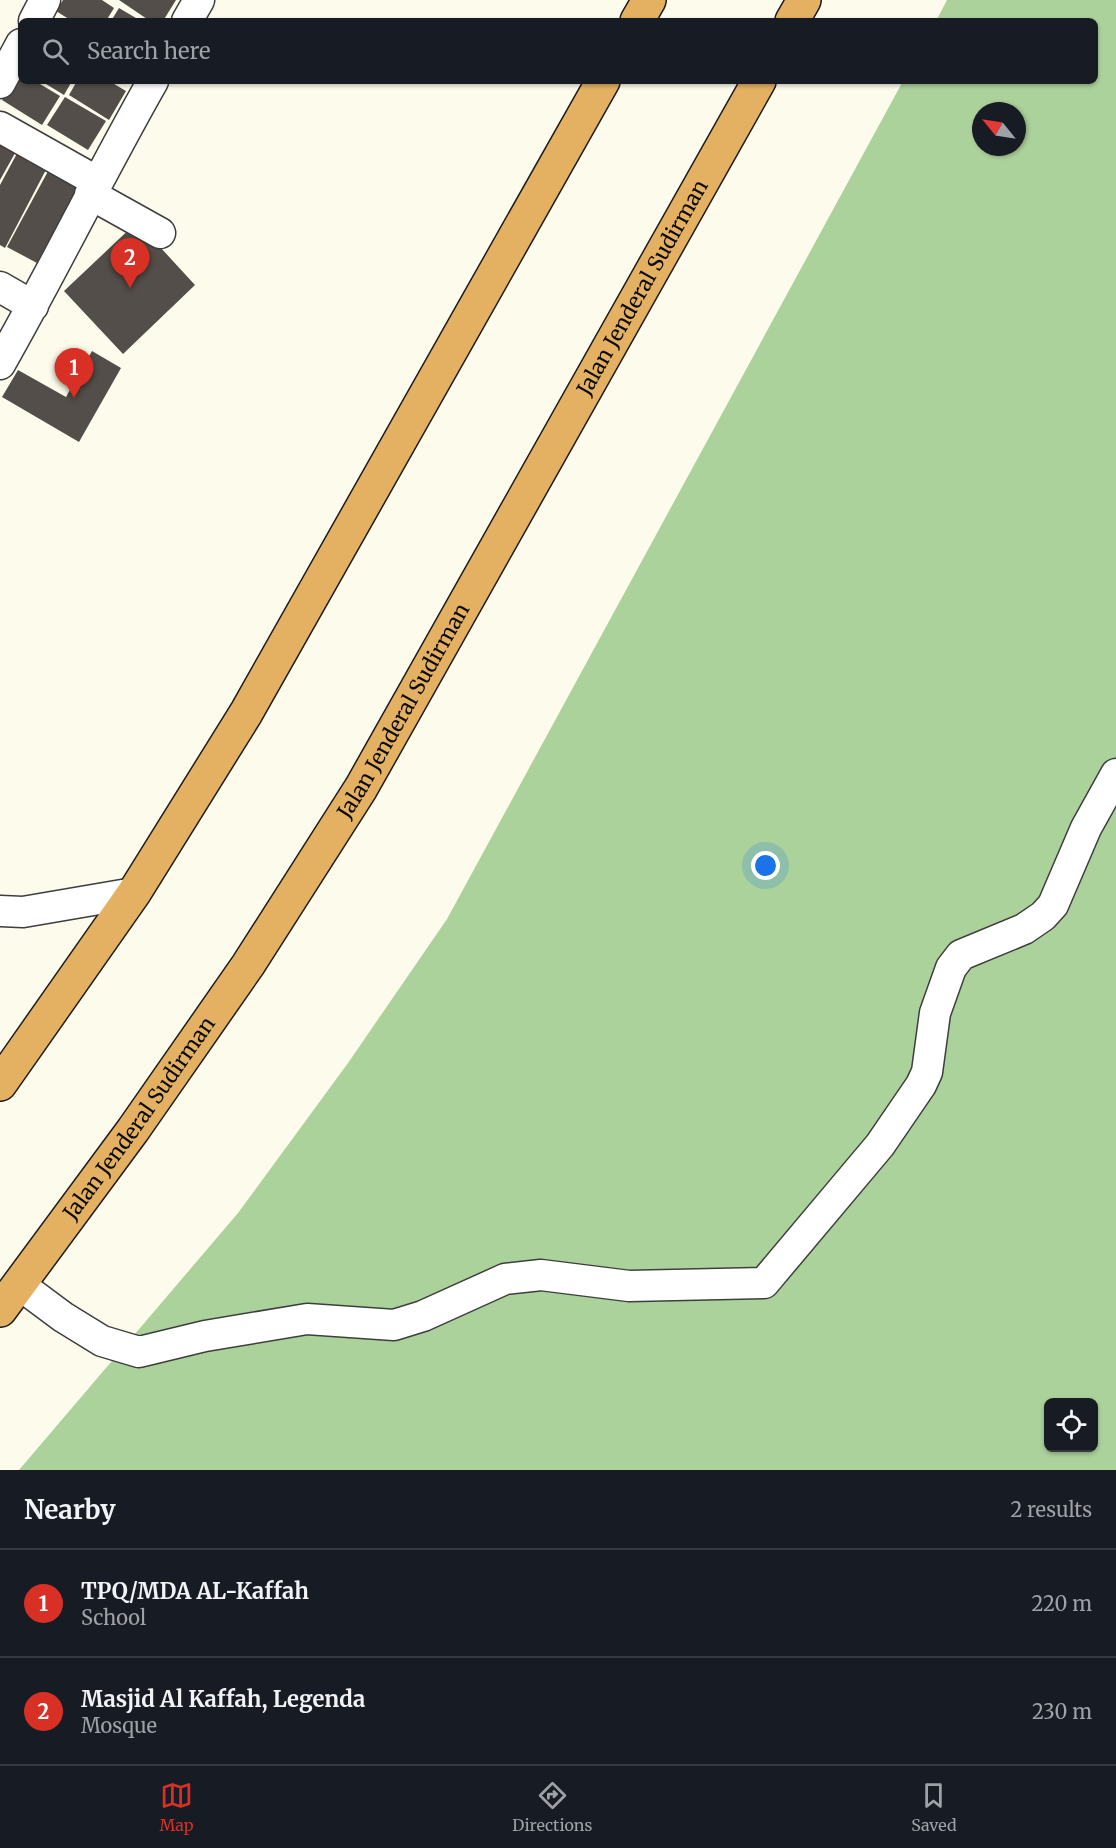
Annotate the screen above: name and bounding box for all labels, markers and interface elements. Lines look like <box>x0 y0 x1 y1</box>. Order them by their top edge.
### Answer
search box <box>18 18 1098 84</box>
icon: search <box>39 35 72 68</box>
text: Search here <box>87 37 210 65</box>
north arrow <box>972 102 1026 156</box>
street label: Jalan Jenderal Sudirman <box>570 175 714 401</box>
pin: 2 <box>110 238 150 288</box>
pin: 1 <box>54 348 94 398</box>
street label: Jalan Jenderal Sudirman <box>331 598 475 824</box>
your location <box>751 851 780 880</box>
street label: Jalan Jenderal Sudirman <box>57 1011 221 1226</box>
map controls <box>1044 1398 1098 1452</box>
button: locate <box>1044 1398 1098 1452</box>
text: Nearby <box>24 1493 116 1526</box>
text: 2 results <box>1010 1497 1092 1522</box>
text: TPQ/MDA AL-Kaffah <box>81 1577 309 1605</box>
text: 1 <box>39 1591 48 1616</box>
text: 220 m <box>1032 1591 1092 1616</box>
text: School <box>81 1605 146 1630</box>
text: Masjid Al Kaffah, Legenda <box>81 1685 365 1713</box>
text: 2 <box>38 1699 49 1724</box>
text: 230 m <box>1032 1699 1092 1724</box>
text: Mosque <box>81 1713 157 1738</box>
tab: Map <box>159 1779 194 1835</box>
tab: Directions <box>512 1779 592 1835</box>
tab: Saved <box>911 1779 957 1835</box>

